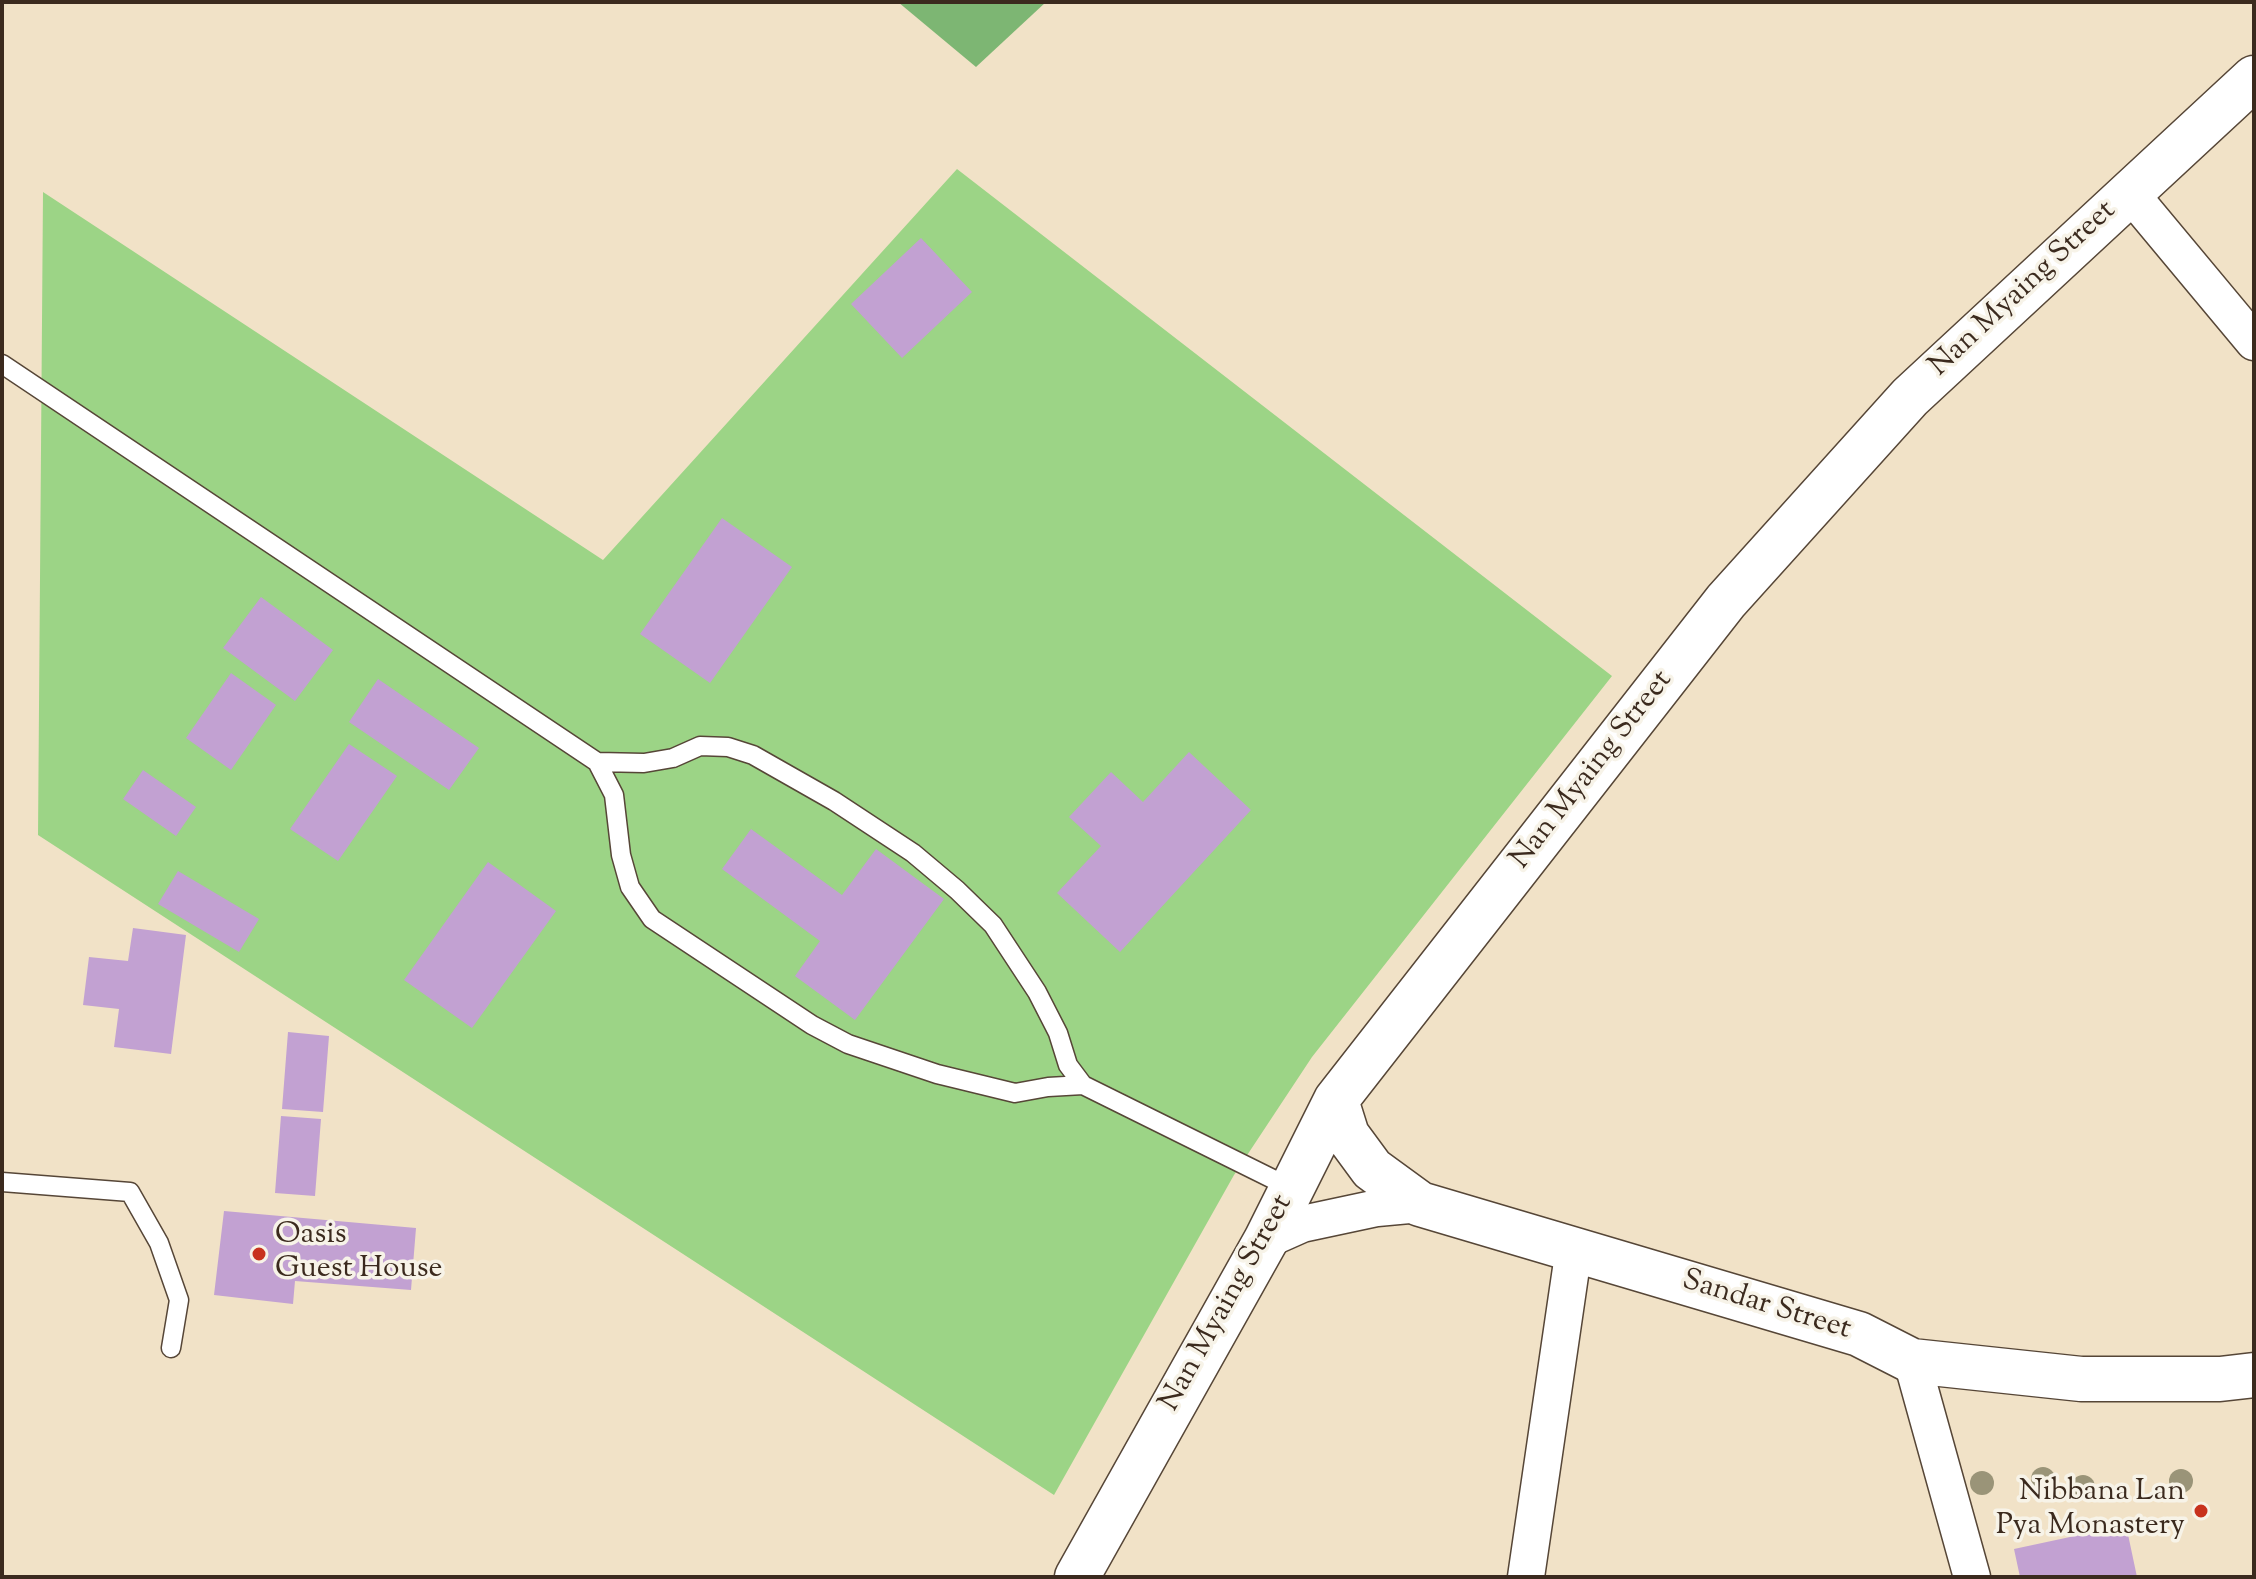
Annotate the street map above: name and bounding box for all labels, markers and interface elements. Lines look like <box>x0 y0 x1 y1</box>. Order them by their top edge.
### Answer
street label: Nan Myaing Street <box>1923 194 2125 386</box>
street label: Nan Myaing Street <box>1504 665 1682 877</box>
street label: Nan Myaing Street <box>1154 1189 1302 1419</box>
place label: Oasis Guest House <box>275 1219 442 1290</box>
marker: Oasis Guest House <box>250 1245 268 1263</box>
street label: Sandar Street <box>1677 1264 1855 1350</box>
place label: Nibbana Lan Pya Monastery <box>1996 1476 2185 1546</box>
marker: Nibbana Lan Pya Monastery <box>2192 1502 2210 1520</box>

